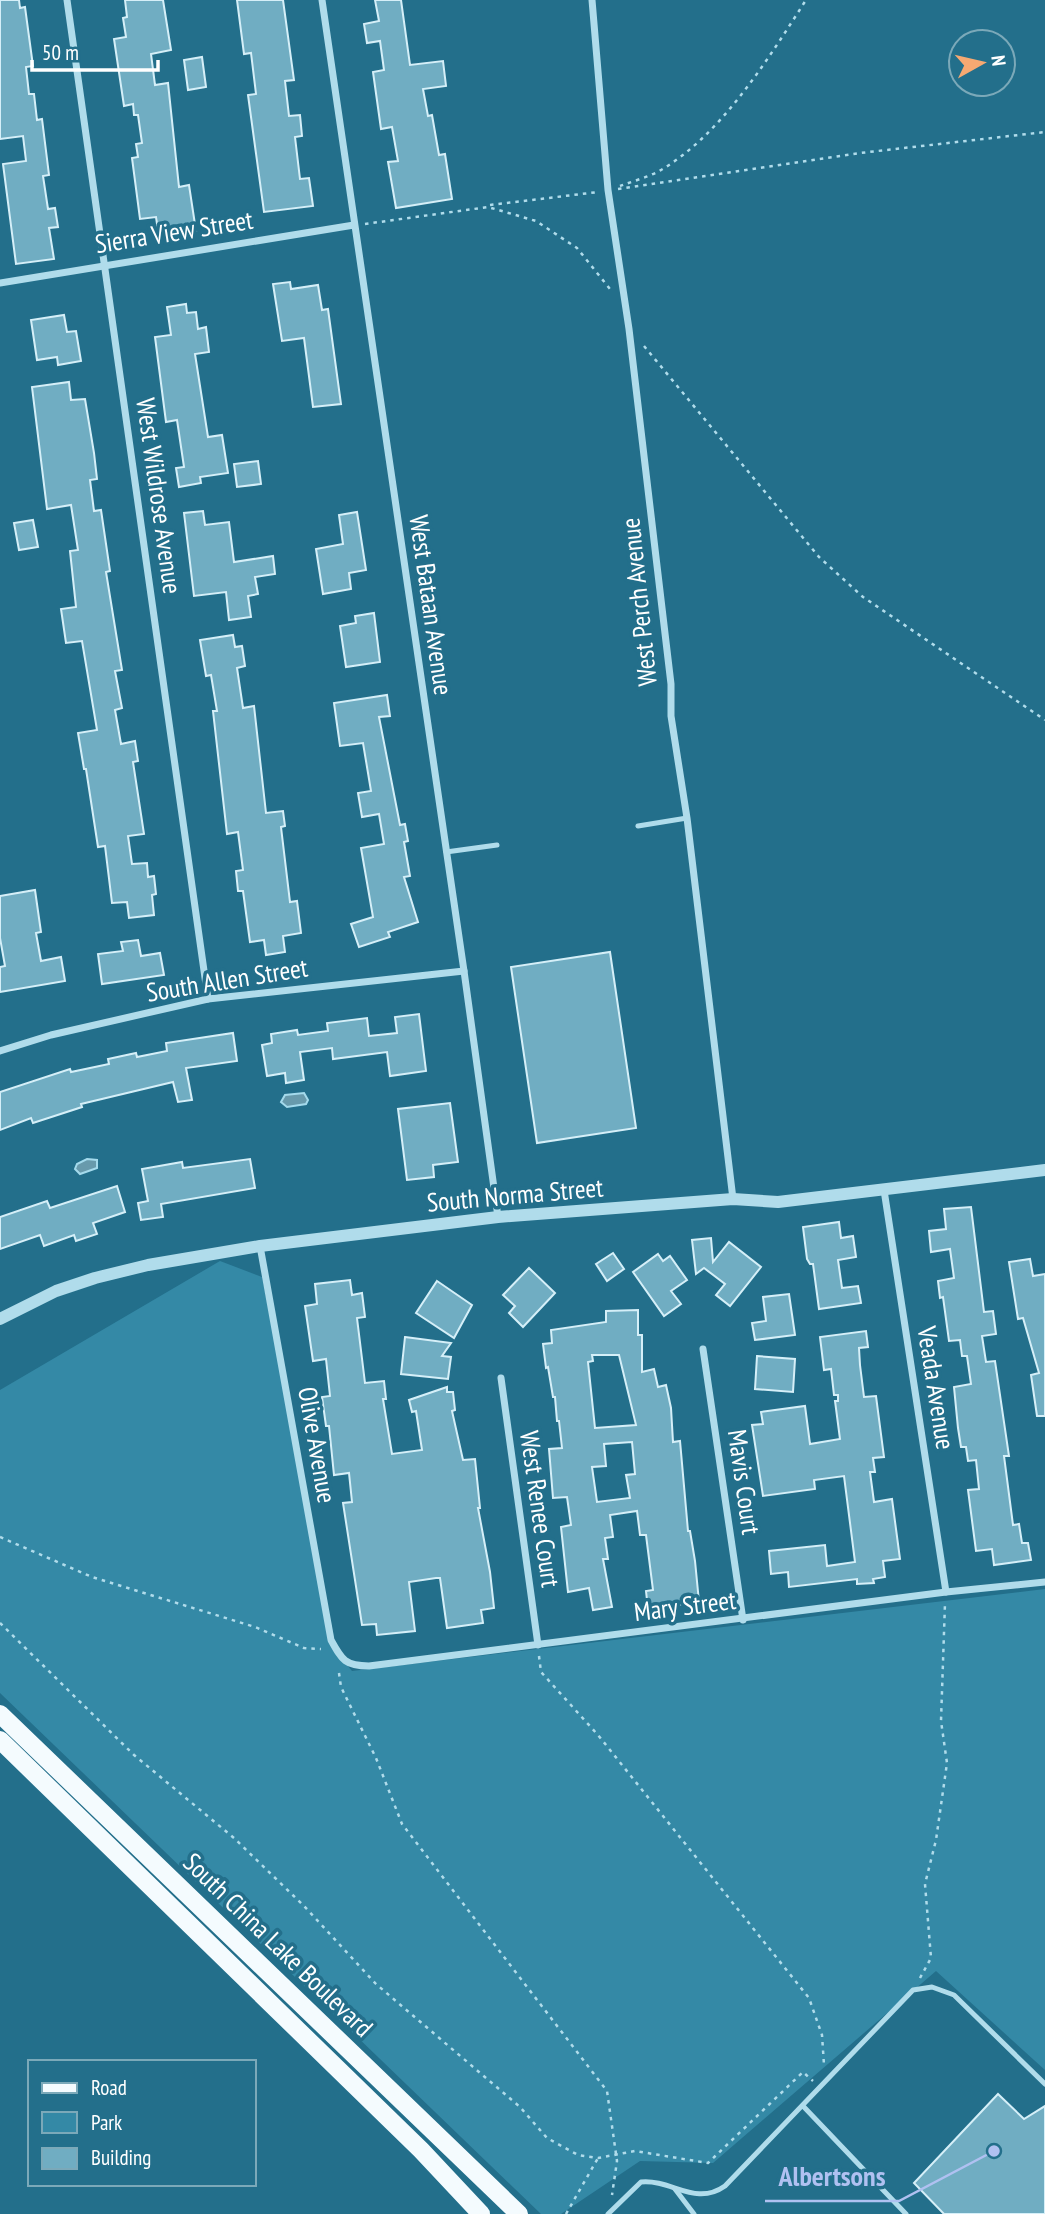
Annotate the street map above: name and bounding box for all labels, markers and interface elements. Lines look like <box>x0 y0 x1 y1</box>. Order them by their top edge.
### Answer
scale bar <box>32 28 158 72</box>
north arrow <box>947 28 1017 98</box>
text: 50 m <box>42 39 79 66</box>
text: N <box>986 54 1011 67</box>
street label: Sierra View Street <box>93 203 255 260</box>
street label: West Wildrose Avenue <box>129 396 190 596</box>
street label: West Bataan Avenue <box>403 513 460 697</box>
street label: West Perch Avenue <box>613 516 664 688</box>
street label: South Allen Street <box>144 950 310 1009</box>
street label: South Norma Street <box>425 1170 604 1219</box>
street label: Veada Avenue <box>910 1323 962 1452</box>
street label: Olive Avenue <box>291 1384 344 1506</box>
street label: Mavis Court <box>721 1427 768 1537</box>
street label: West Renee Court <box>513 1429 568 1589</box>
street label: Mary Street <box>632 1583 738 1628</box>
street label: South China Lake Boulevard <box>177 1846 380 2044</box>
legend <box>28 2060 256 2186</box>
text: Road <box>91 2074 127 2101</box>
text: Park <box>91 2109 122 2136</box>
text: Building <box>91 2144 151 2171</box>
callout: Albertsons <box>765 2152 899 2201</box>
text: Albertsons <box>778 2157 886 2194</box>

